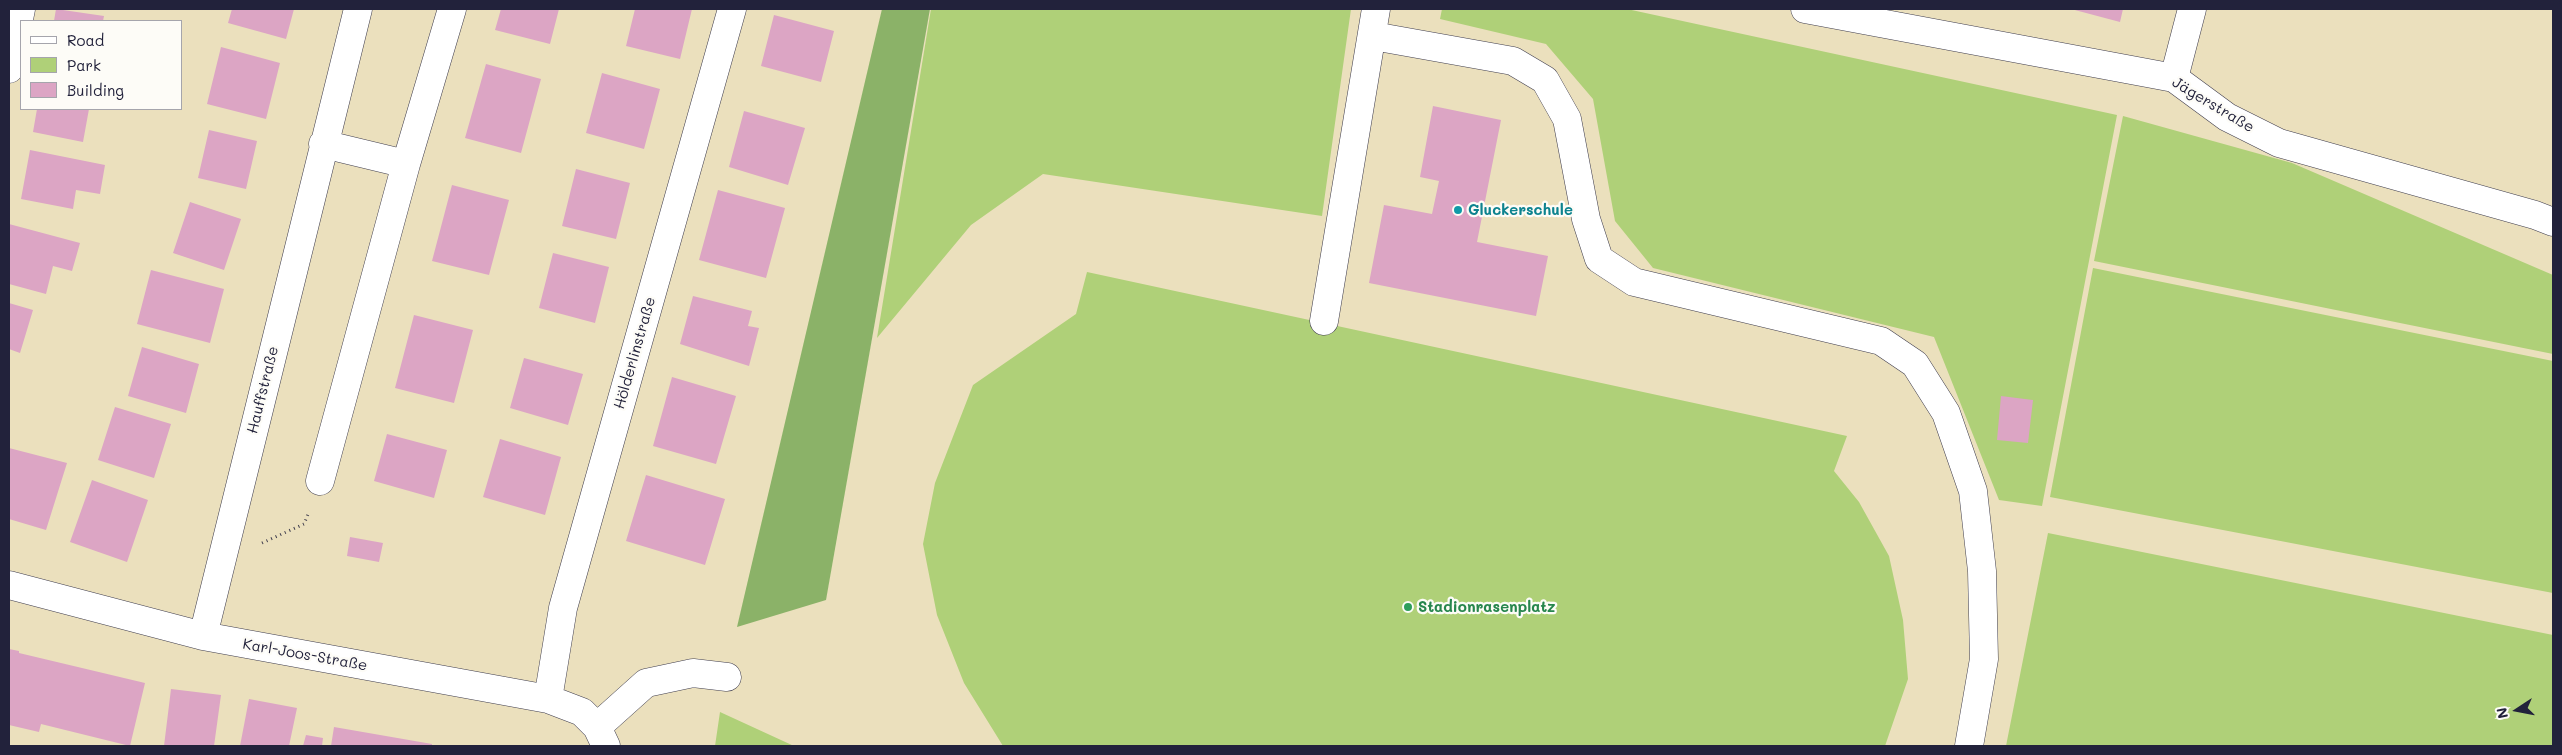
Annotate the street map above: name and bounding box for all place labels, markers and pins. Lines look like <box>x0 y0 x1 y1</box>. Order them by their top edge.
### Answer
place label: Gluckerschule <box>1468 201 1573 219</box>
marker: Gluckerschule <box>1452 204 1464 216</box>
place label: Stadionrasenplatz <box>1418 598 1556 616</box>
marker: Stadionrasenplatz <box>1402 601 1414 613</box>

